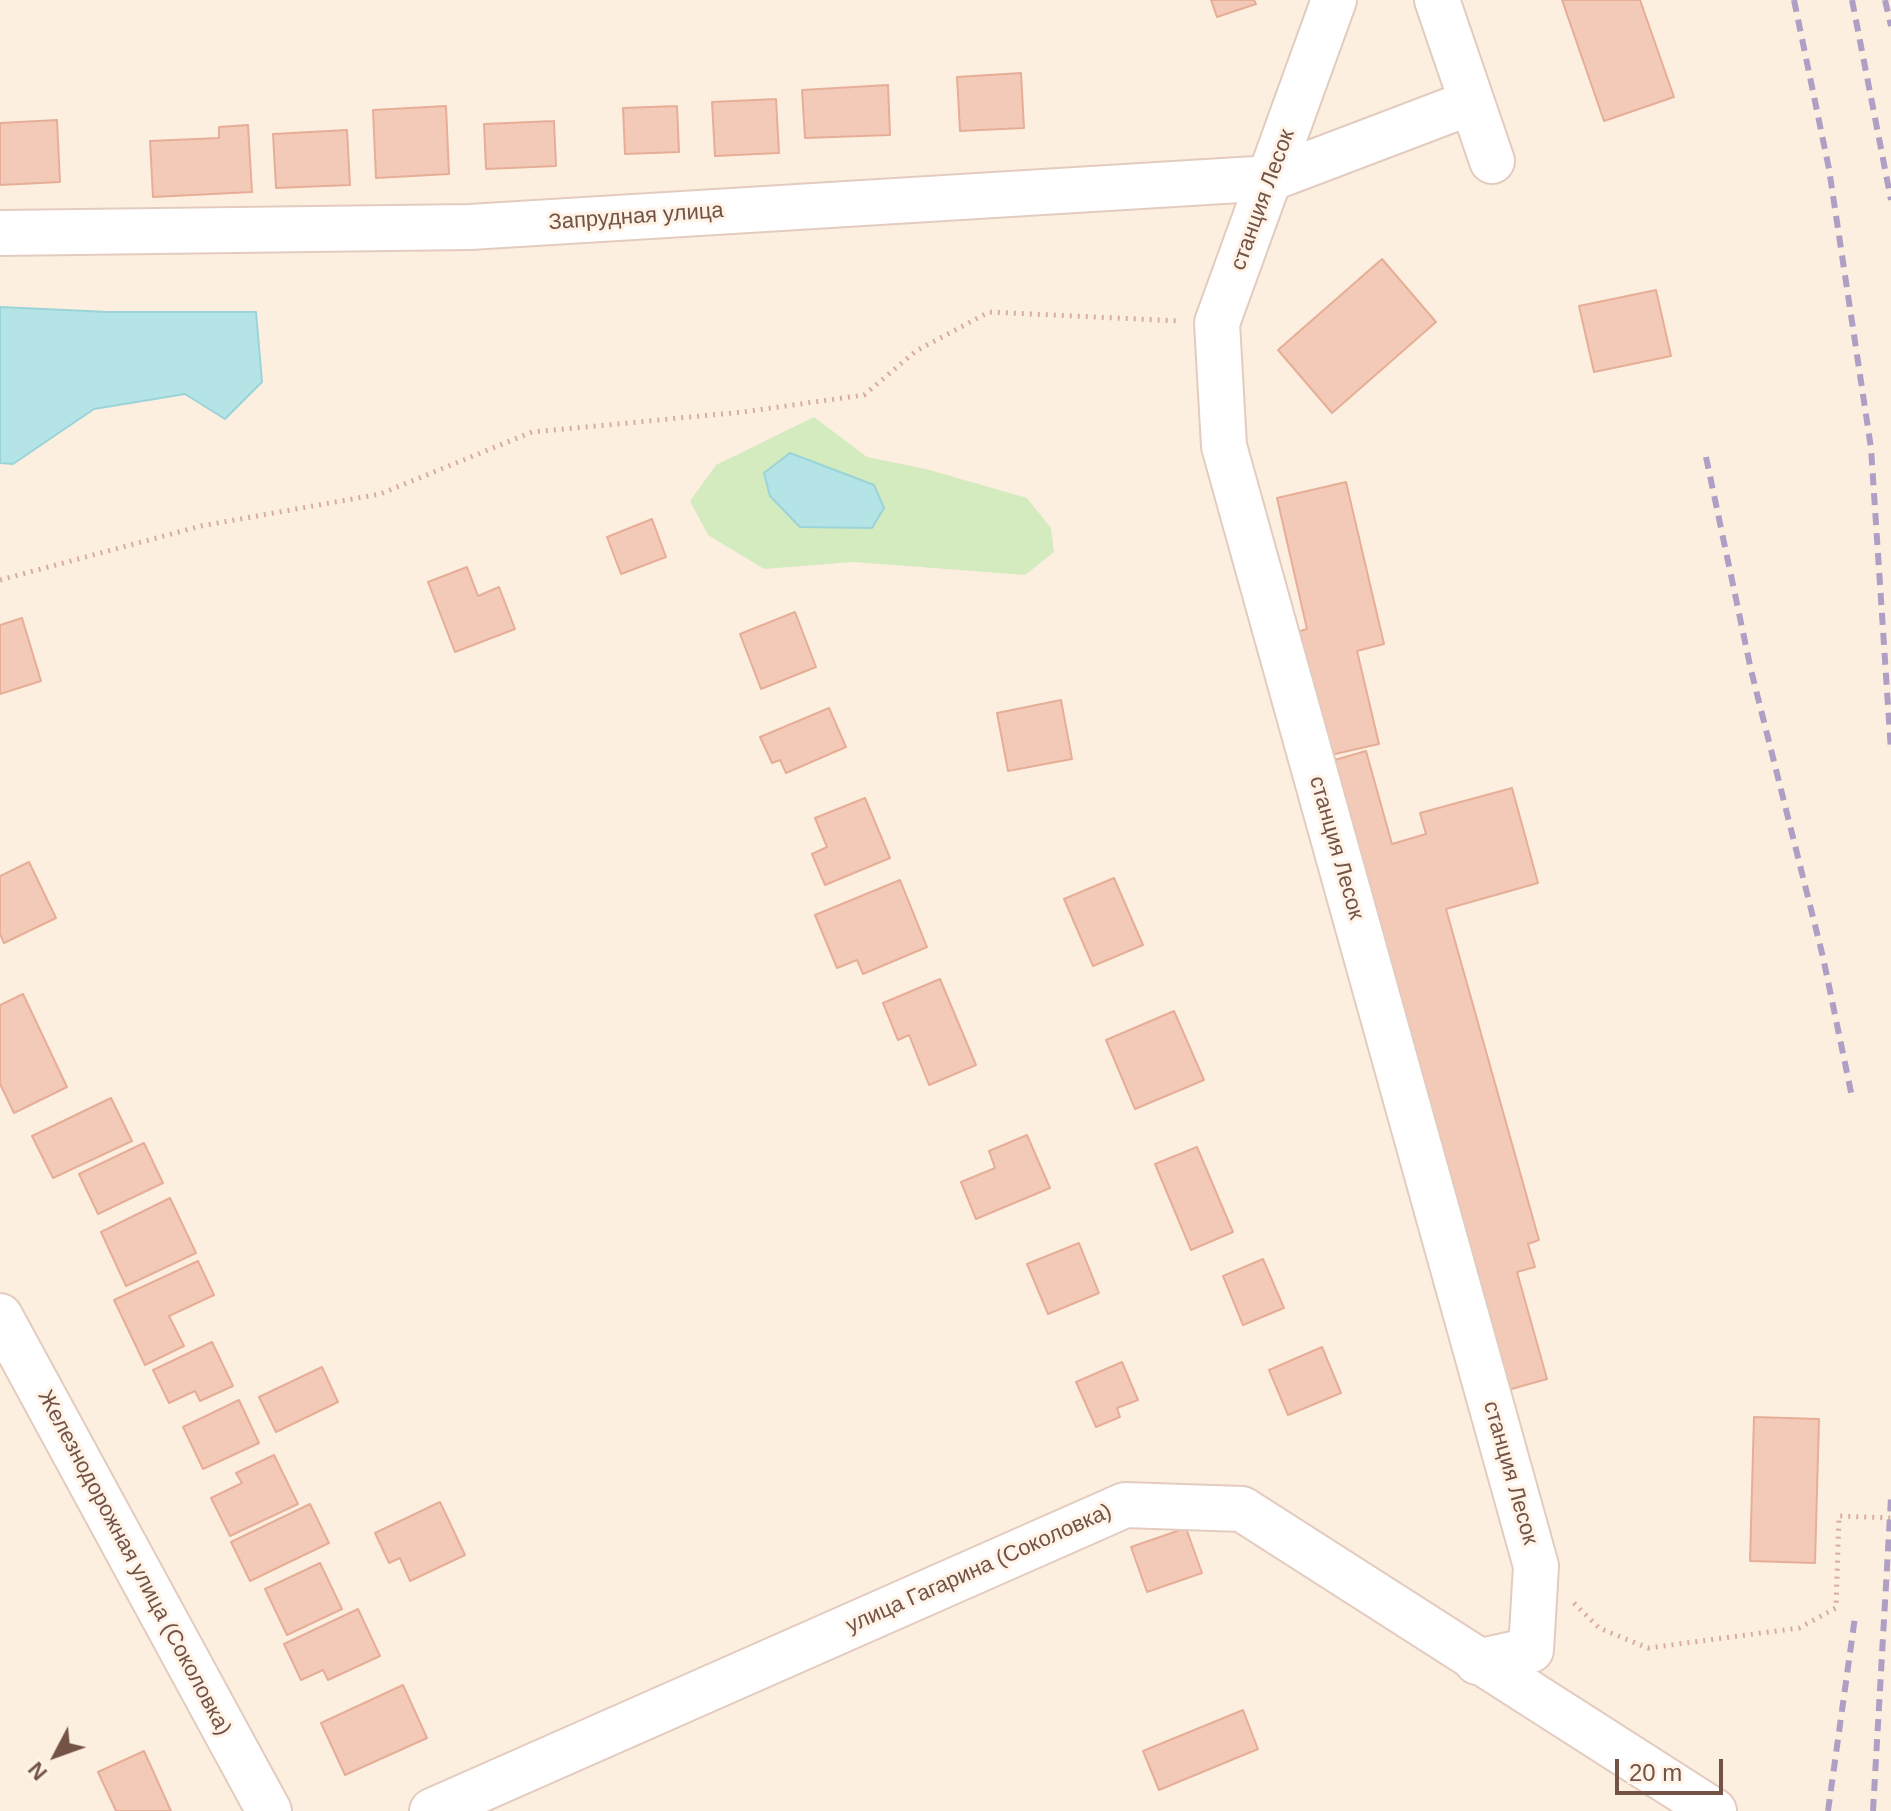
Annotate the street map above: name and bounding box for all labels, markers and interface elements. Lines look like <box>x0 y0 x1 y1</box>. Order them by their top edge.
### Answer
street label: станция Лесок <box>1225 126 1301 274</box>
street label: Запрудная улица <box>548 198 724 236</box>
street label: станция Лесок <box>1303 773 1369 923</box>
street label: Железнодорожная улица (Соколовка) <box>32 1386 236 1740</box>
street label: станция Лесок <box>1477 1398 1543 1548</box>
street label: улица Гагарина (Соколовка) <box>842 1498 1116 1640</box>
north arrow <box>16 1715 96 1795</box>
scale bar <box>1619 1743 1727 1793</box>
text: N <box>23 1757 52 1785</box>
text: 20 m <box>1629 1759 1682 1786</box>

